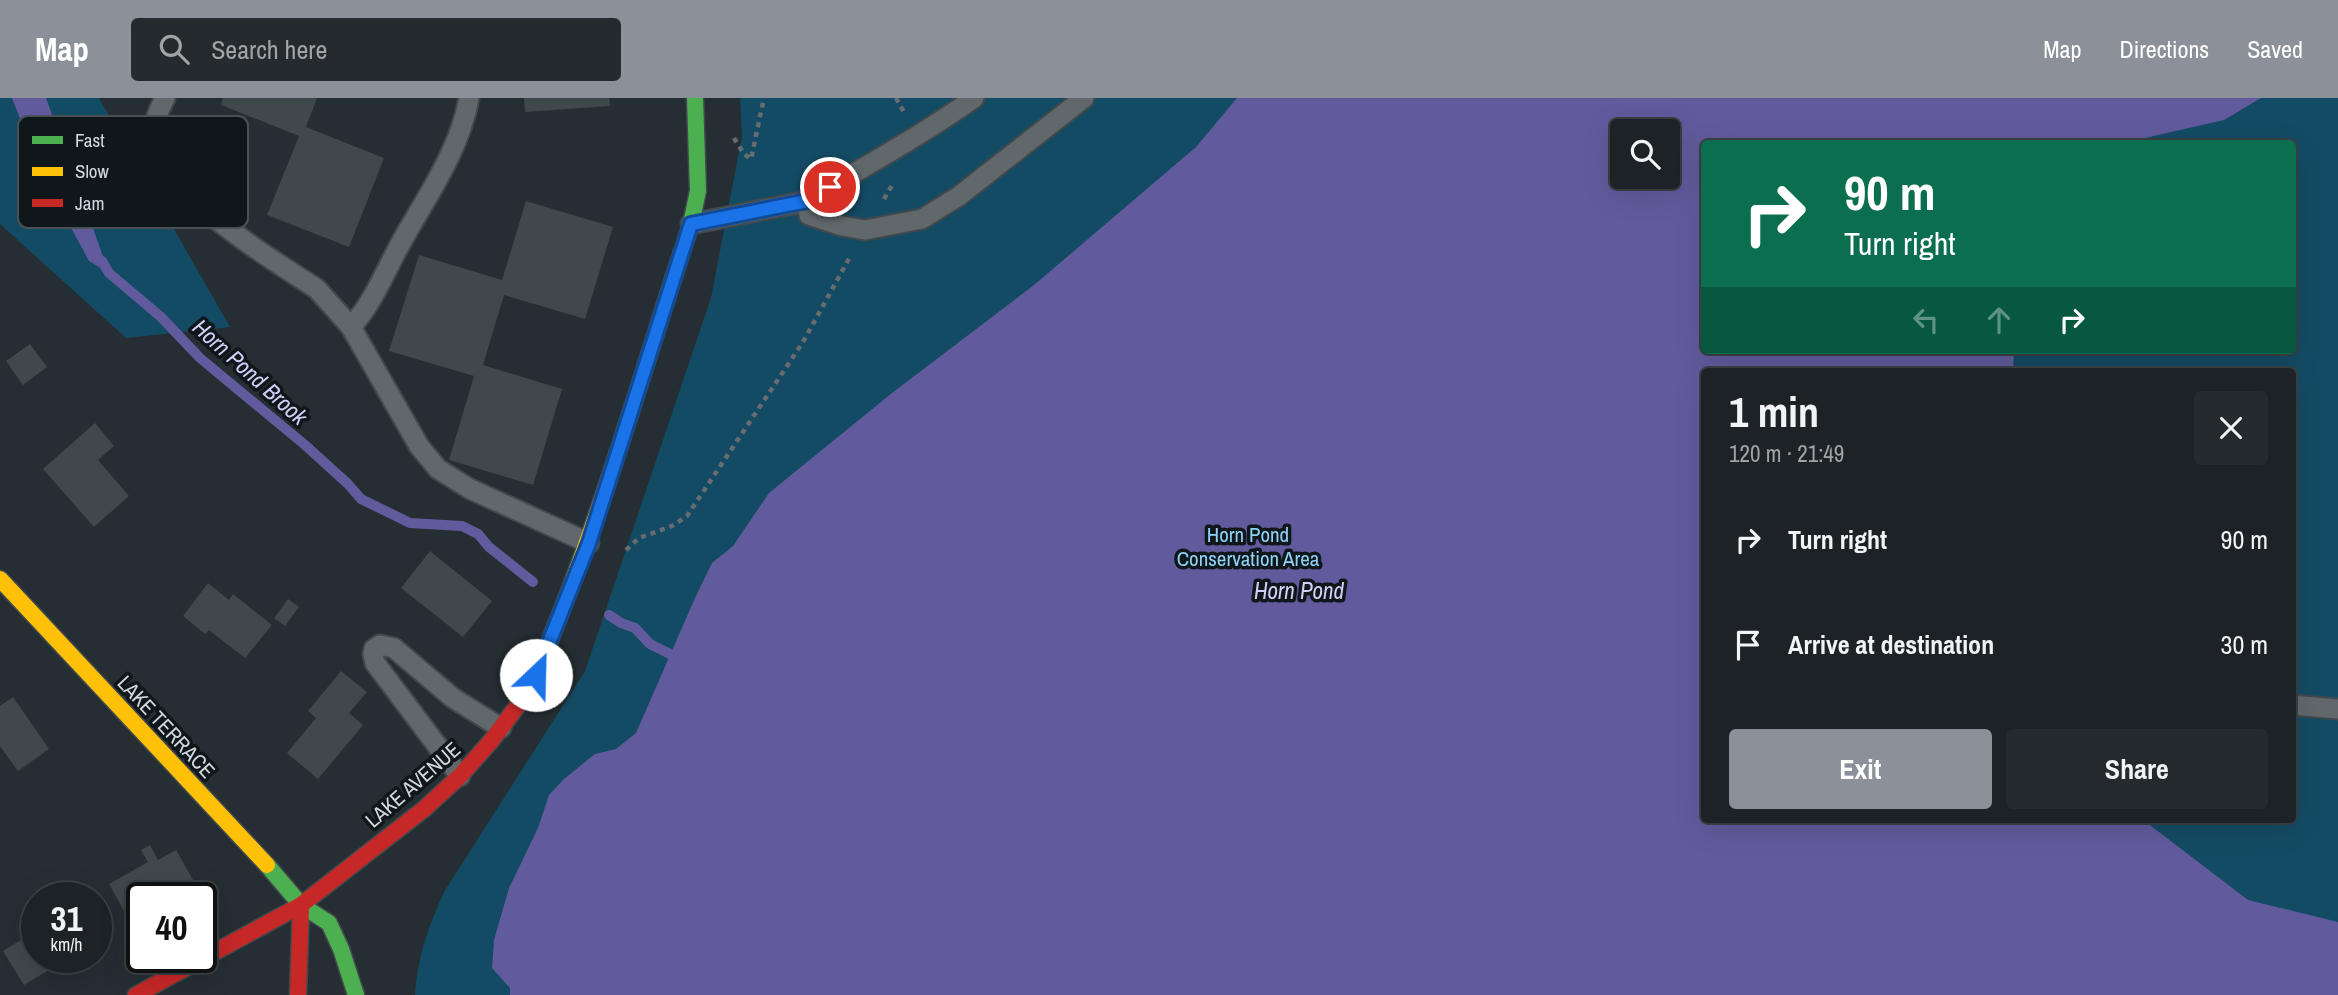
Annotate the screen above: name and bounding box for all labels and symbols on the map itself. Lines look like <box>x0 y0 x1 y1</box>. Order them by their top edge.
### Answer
legend <box>18 116 248 228</box>
text: Fast <box>75 127 105 153</box>
pin <box>800 157 860 217</box>
text: Slow <box>75 158 110 184</box>
text: Jam <box>75 190 104 216</box>
water label: Horn Pond Brook <box>186 312 316 433</box>
park label: Horn Pond Conservation Area <box>1177 520 1320 573</box>
water label: Horn Pond <box>1254 575 1345 606</box>
position arrow <box>499 638 573 712</box>
street label: LAKE TERRACE <box>111 669 222 784</box>
street label: LAKE AVENUE <box>359 735 467 834</box>
speed limit sign: 40 <box>126 882 217 973</box>

